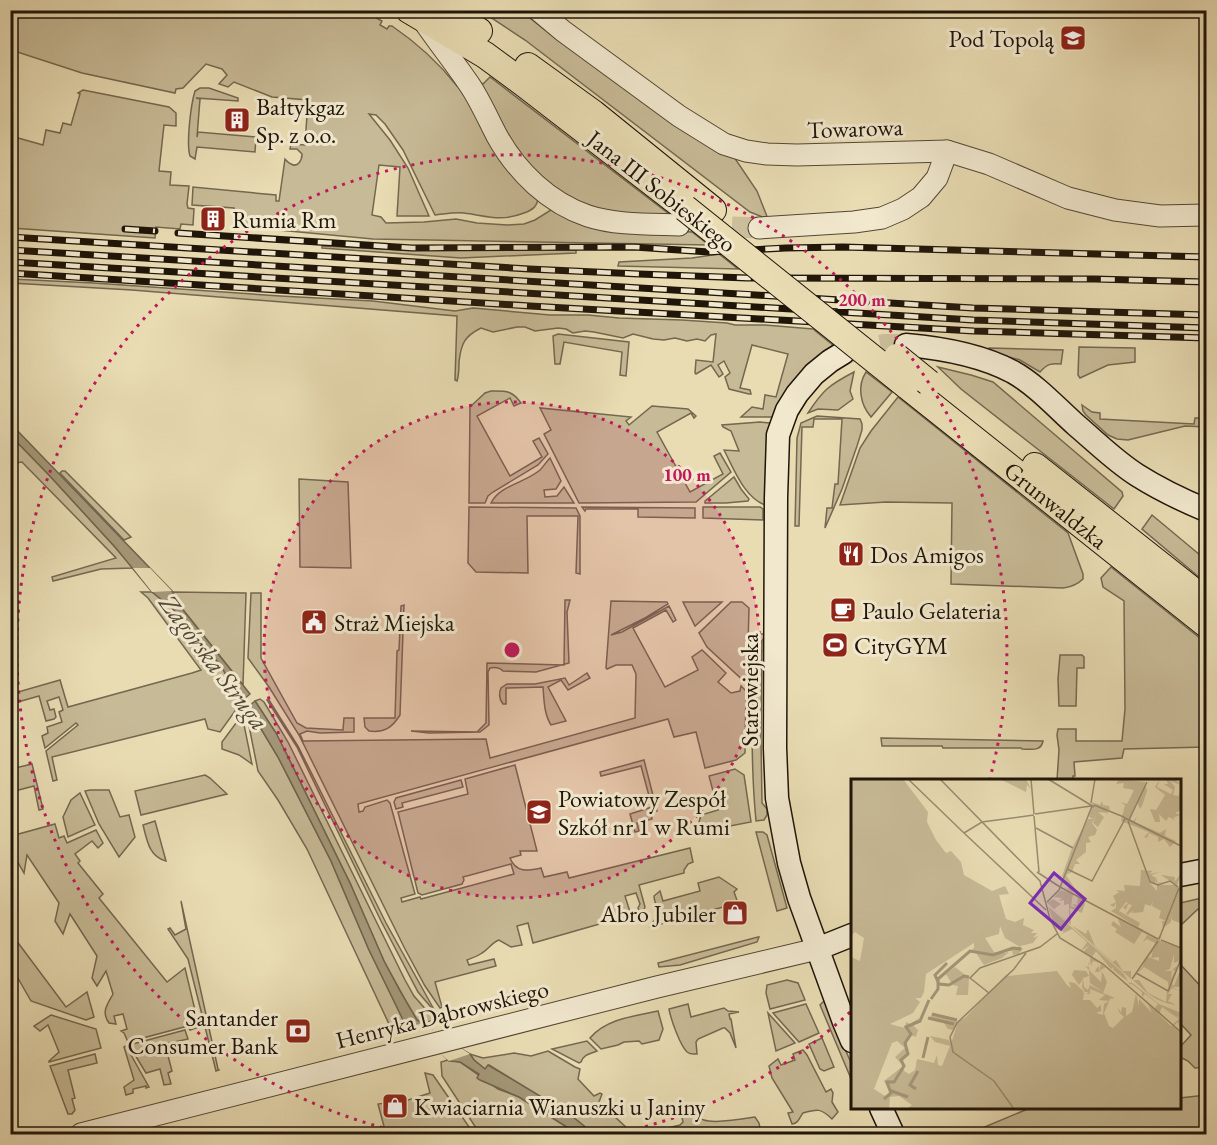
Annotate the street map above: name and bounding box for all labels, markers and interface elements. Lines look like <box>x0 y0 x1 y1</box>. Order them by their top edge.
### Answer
place label: Pod Topolą <box>948 23 1054 54</box>
school or university icon: Pod Topolą <box>1058 23 1088 53</box>
place label: Bałtykgaz Sp. z o.o. <box>256 91 344 150</box>
building icon: Bałtykgaz Sp. z o.o. <box>222 105 252 135</box>
street label: Towarowa <box>807 111 904 145</box>
street label: Jana III Sobieskiego <box>579 122 743 259</box>
building icon: Rumia Rm <box>198 204 228 234</box>
place label: Rumia Rm <box>232 204 337 235</box>
text: 200 m <box>838 288 886 311</box>
street label: Grunwaldzka <box>998 454 1115 556</box>
text: 100 m <box>663 463 711 486</box>
restaurant icon: Dos Amigos <box>836 539 866 569</box>
place label: Dos Amigos <box>870 539 984 570</box>
water label: Zagórska Struga <box>151 586 276 737</box>
cafe icon: Paulo Gelateria <box>828 595 858 625</box>
place label: Paulo Gelateria <box>862 595 1002 626</box>
public building icon: Straż Miejska <box>299 607 329 637</box>
place label: Straż Miejska <box>334 607 455 638</box>
sports icon: CityGYM <box>820 630 850 660</box>
place label: CityGYM <box>854 630 948 661</box>
street label: Starowiejska <box>734 633 765 747</box>
centre of rings <box>502 640 522 660</box>
inset map <box>851 779 1181 1109</box>
place label: Powiatowy Zespół Szkół nr 1 w Rumi <box>558 783 730 842</box>
school or university icon: Powiatowy Zespół Szkół nr 1 w Rumi <box>524 797 554 827</box>
place label: Abro Jubiler <box>599 898 716 929</box>
shop icon: Abro Jubiler <box>720 898 750 928</box>
street label: Henryka Dąbrowskiego <box>332 973 552 1055</box>
place label: Santander Consumer Bank <box>128 1002 279 1061</box>
bank icon: Santander Consumer Bank <box>283 1016 313 1046</box>
shop icon: Kwiaciarnia Wianuszki u Janiny <box>380 1091 410 1121</box>
place label: Kwiaciarnia Wianuszki u Janiny <box>414 1091 706 1122</box>

